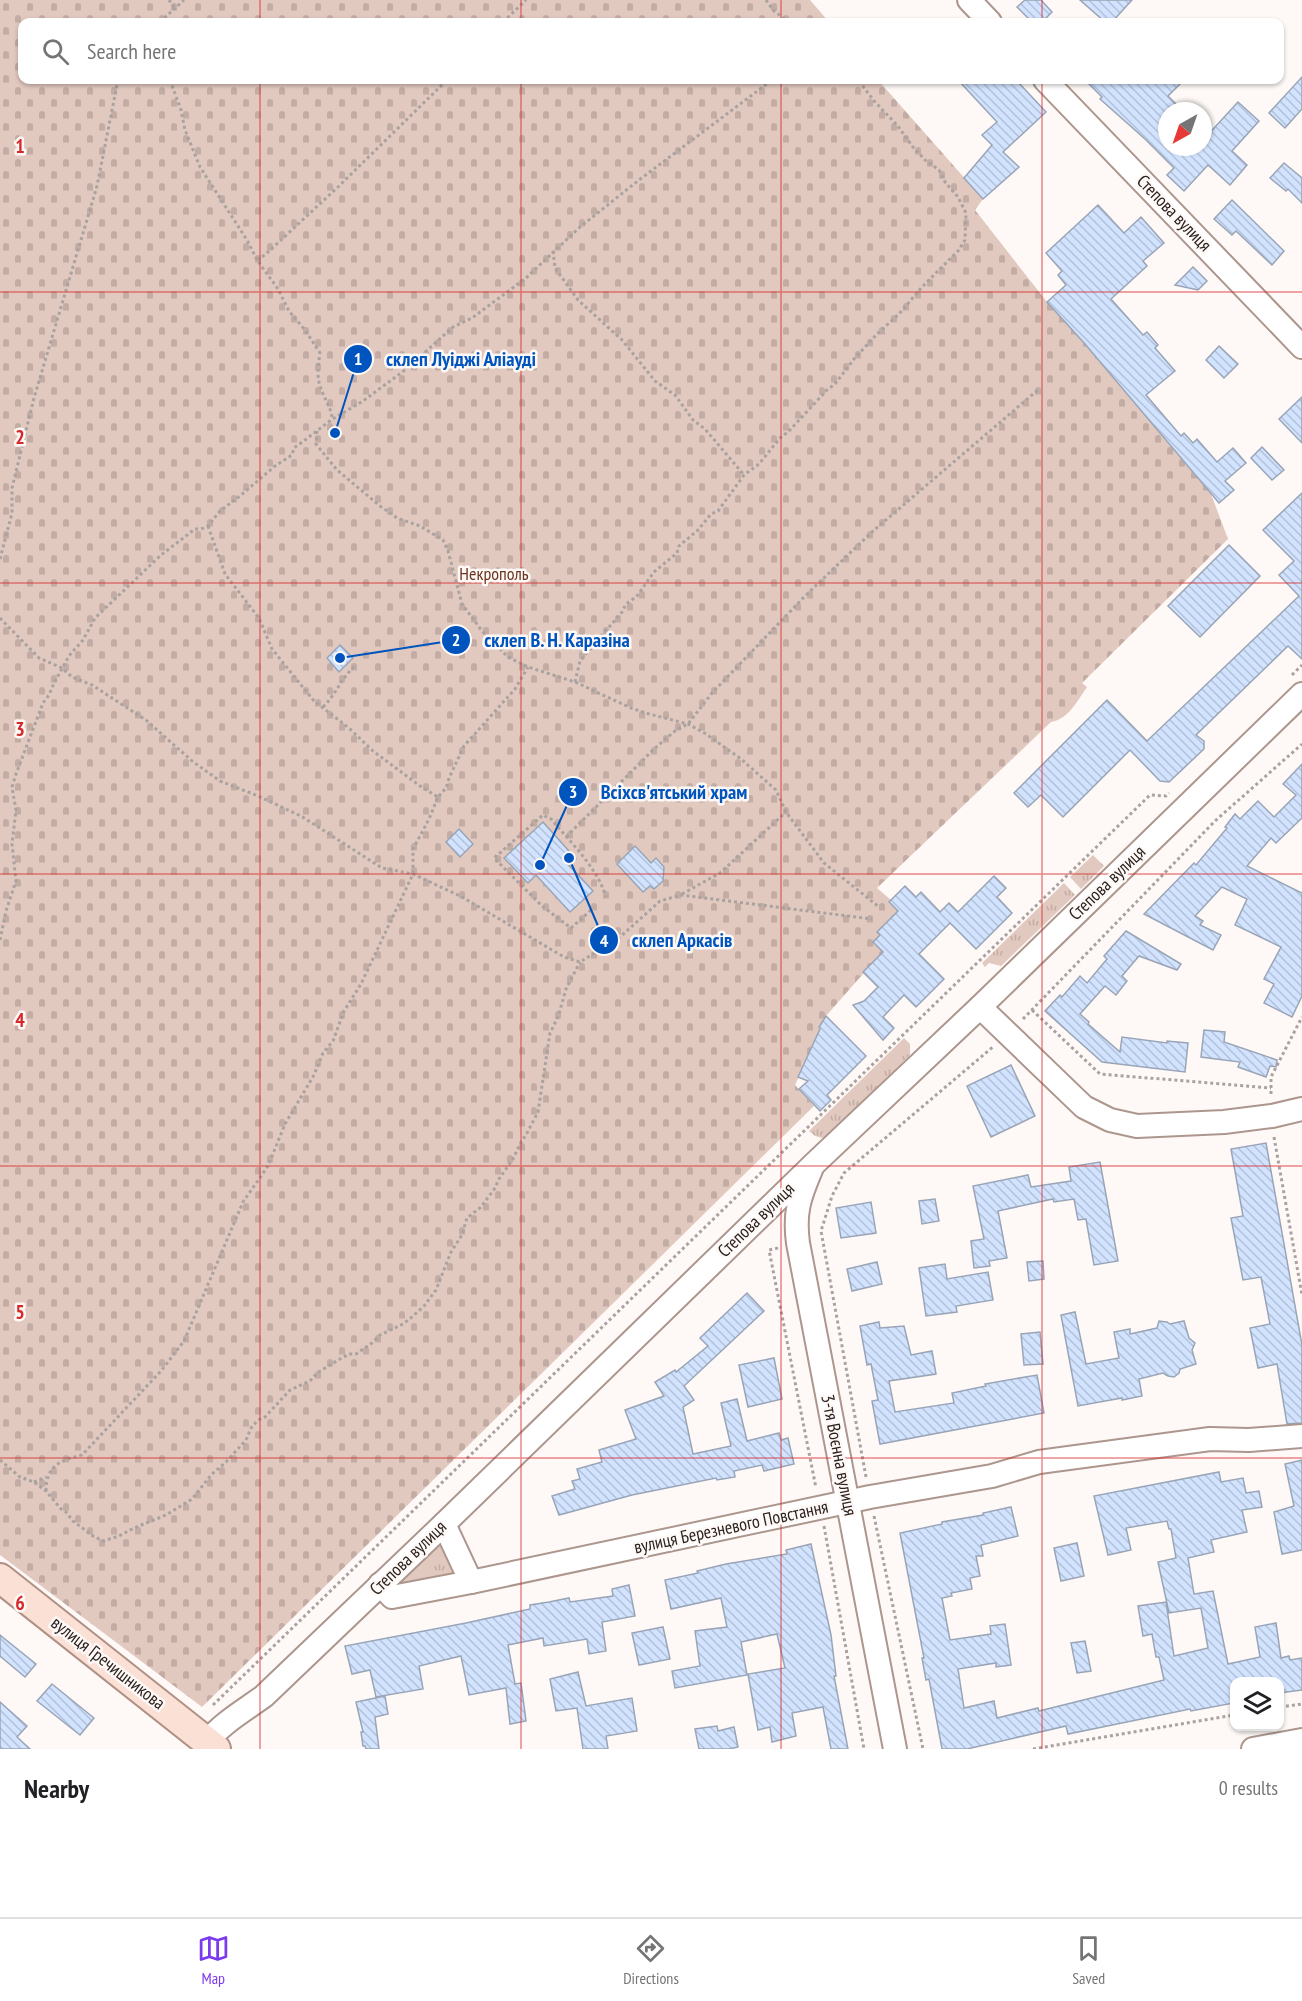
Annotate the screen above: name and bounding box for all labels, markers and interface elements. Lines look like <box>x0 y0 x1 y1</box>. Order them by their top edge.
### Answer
search box <box>18 18 1284 84</box>
icon: search <box>39 35 72 68</box>
text: Search here <box>87 37 176 65</box>
north arrow <box>1158 102 1212 156</box>
text: 1 <box>15 133 25 159</box>
street label: Степова вулиця <box>1132 169 1217 256</box>
callout: склеп Луіджі Аліауді <box>343 340 548 378</box>
text: склеп Луіджі Аліауді <box>386 346 536 372</box>
text: 1 <box>354 347 362 370</box>
text: 2 <box>15 424 25 450</box>
park label: Некрополь <box>459 562 529 585</box>
callout: склеп В. Н. Каразіна <box>441 621 643 659</box>
text: склеп В. Н. Каразіна <box>484 627 630 653</box>
text: 2 <box>452 628 460 651</box>
text: 3 <box>15 716 25 742</box>
callout: Всіхсв'ятський храм <box>558 773 759 811</box>
text: Всіхсв'ятський храм <box>601 779 747 805</box>
text: 3 <box>569 780 577 803</box>
street label: Степова вулиця <box>1063 840 1150 925</box>
callout: склеп Аркасів <box>589 921 745 959</box>
text: склеп Аркасів <box>632 927 732 953</box>
text: 4 <box>600 929 609 952</box>
text: 4 <box>15 1007 25 1033</box>
street label: Степова вулиця <box>712 1177 799 1262</box>
text: 5 <box>15 1299 25 1325</box>
street label: 3-тя Воєнна вулиця <box>816 1392 863 1518</box>
street label: вулиця Березневого Повстання <box>632 1495 830 1558</box>
street label: Степова вулиця <box>364 1515 451 1600</box>
text: 6 <box>15 1590 25 1616</box>
street label: вулиця Гречишникова <box>47 1611 170 1714</box>
map controls <box>1230 1677 1284 1731</box>
button: layers <box>1230 1677 1284 1731</box>
text: Nearby <box>24 1772 89 1805</box>
text: 0 results <box>1219 1775 1278 1801</box>
tab: Map <box>197 1932 230 1988</box>
tab: Directions <box>623 1932 679 1988</box>
tab: Saved <box>1072 1932 1105 1988</box>

